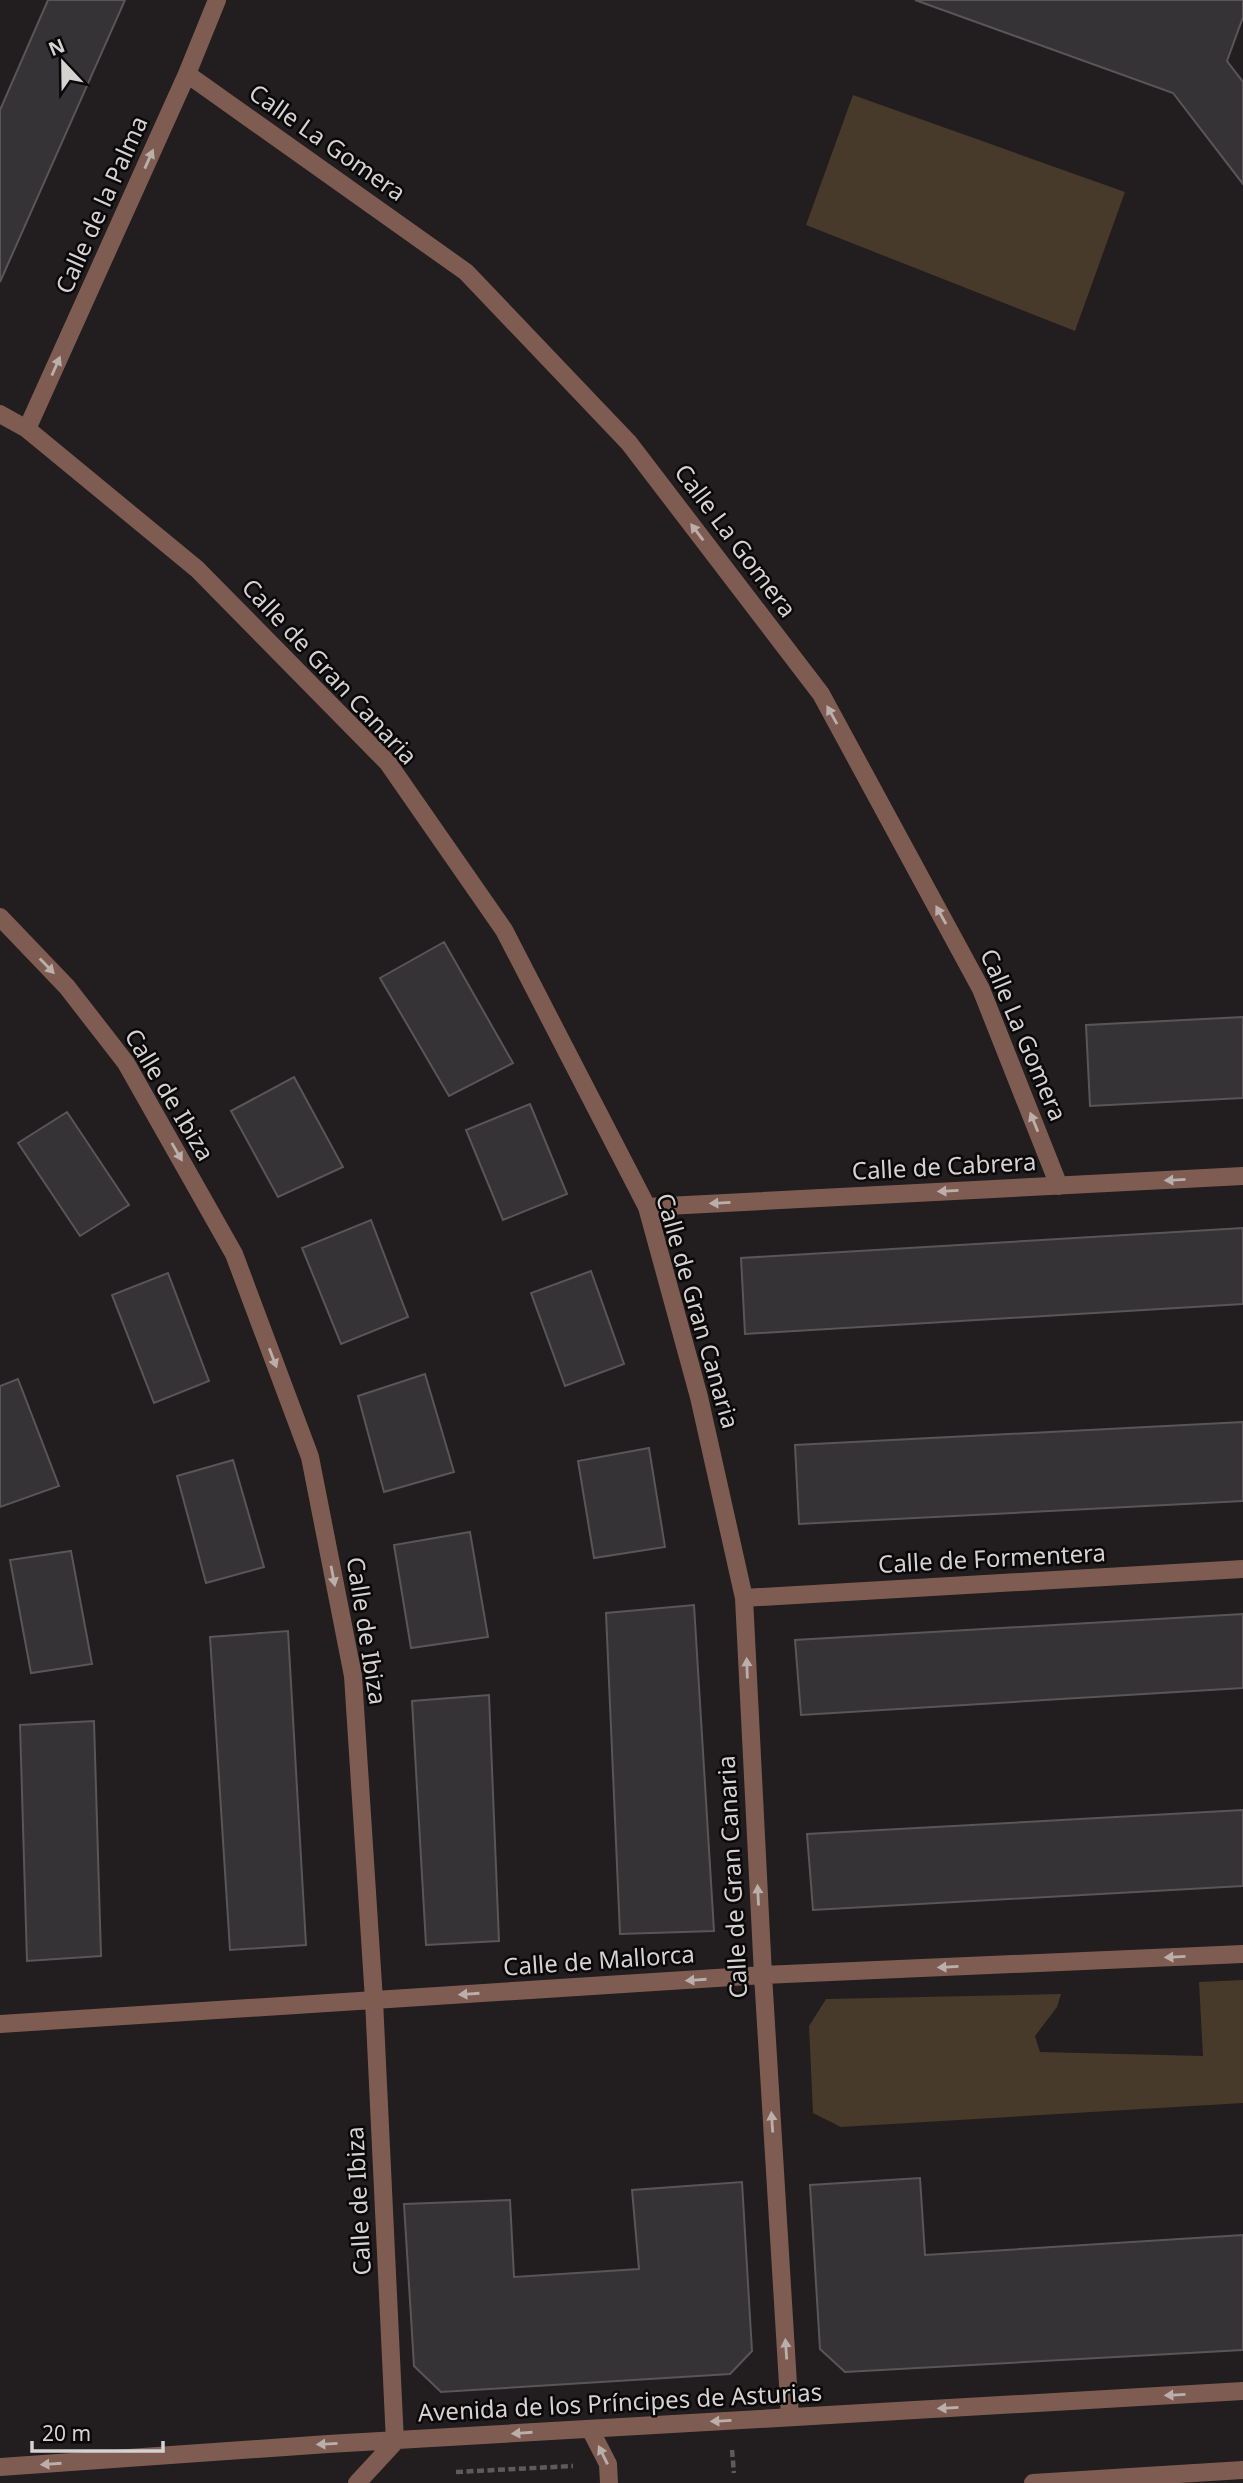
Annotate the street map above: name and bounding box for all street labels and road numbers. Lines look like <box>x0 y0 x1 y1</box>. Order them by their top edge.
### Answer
street label: Calle La Gomera <box>243 76 413 208</box>
street label: Calle de la Palma <box>47 110 155 298</box>
street label: Calle La Gomera <box>668 457 805 623</box>
street label: Calle de Gran Canaria <box>235 571 425 771</box>
street label: Calle La Gomera <box>973 943 1076 1126</box>
street label: Calle de Ibiza <box>118 1022 223 1167</box>
street label: Calle de Cabrera <box>851 1144 1037 1187</box>
street label: Calle de Gran Canaria <box>649 1189 748 1432</box>
street label: Calle de Formentera <box>877 1535 1107 1580</box>
street label: Calle de Ibiza <box>340 1555 395 1707</box>
street label: Calle de Gran Canaria <box>709 1755 754 1999</box>
street label: Calle de Mallorca <box>502 1936 696 1983</box>
street label: Calle de Ibiza <box>337 2126 378 2276</box>
street label: Avenida de los Príncipes de Asturias <box>417 2374 823 2429</box>

